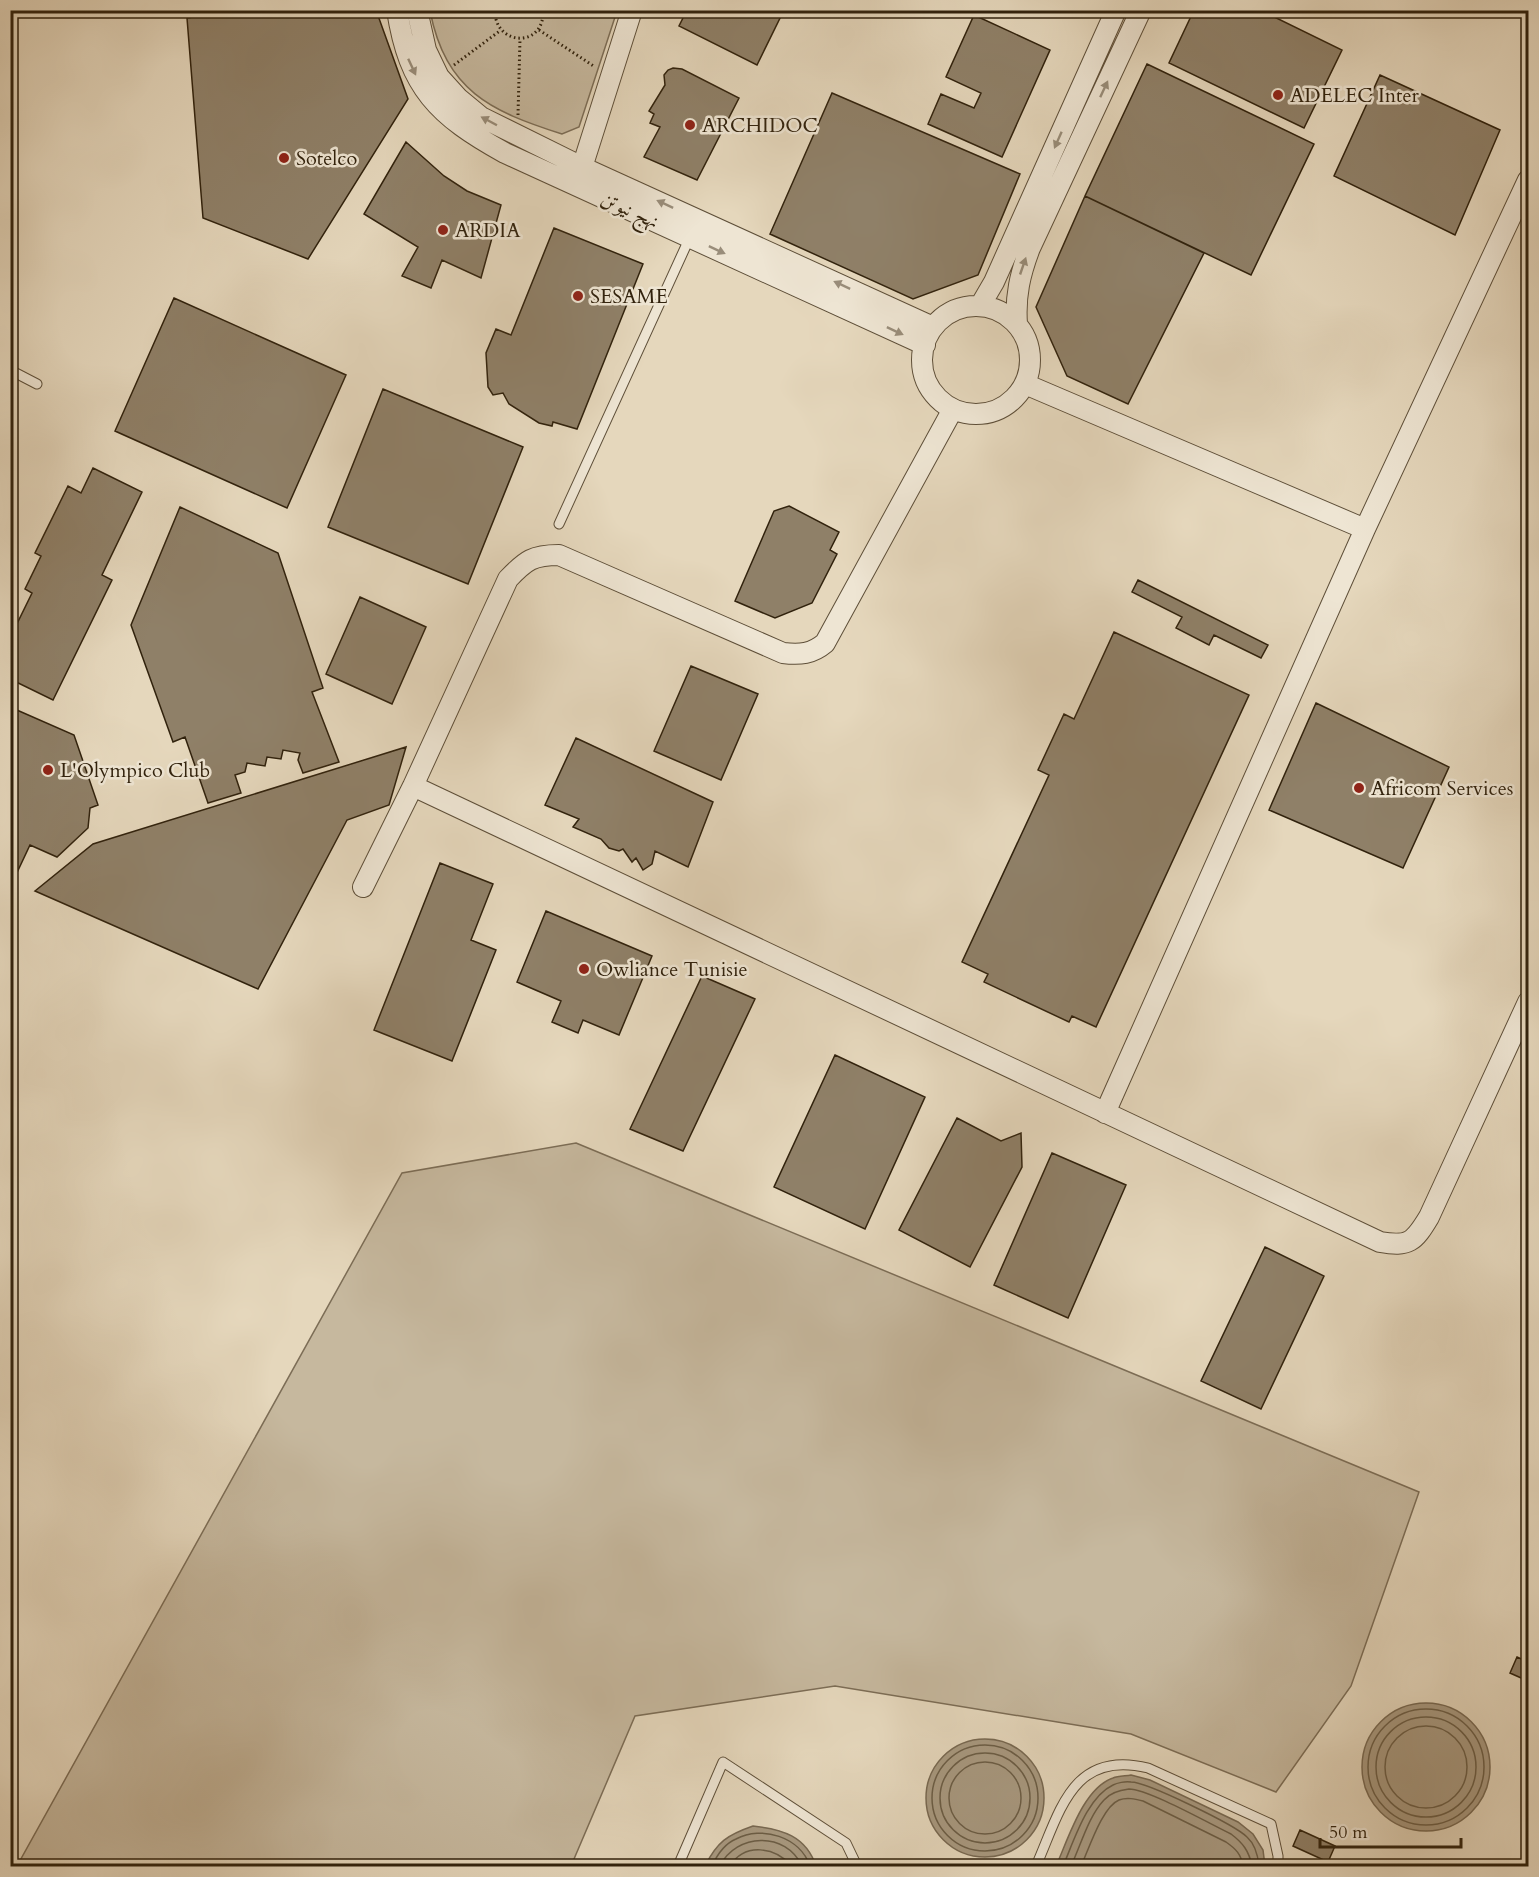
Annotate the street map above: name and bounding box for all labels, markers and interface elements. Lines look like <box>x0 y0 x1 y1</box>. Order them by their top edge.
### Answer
one-way arrow <box>408 58 417 75</box>
one-way arrow <box>1100 81 1109 98</box>
place label: ADELEC Inter <box>1290 82 1420 109</box>
marker: ADELEC Inter <box>1271 88 1285 102</box>
place label: ARCHIDOC <box>702 112 818 139</box>
one-way arrow <box>480 116 497 126</box>
marker: ARCHIDOC <box>683 118 697 132</box>
one-way arrow <box>1053 132 1062 149</box>
place label: Sotelco <box>296 145 357 172</box>
marker: Sotelco <box>277 151 291 165</box>
street label: نهج نيوتن <box>595 185 663 239</box>
one-way arrow <box>656 200 673 209</box>
place label: ARDIA <box>455 217 521 244</box>
marker: ARDIA <box>436 223 450 237</box>
one-way arrow <box>709 245 727 255</box>
one-way arrow <box>1019 257 1029 275</box>
one-way arrow <box>834 281 851 290</box>
place label: SESAME <box>590 283 668 310</box>
marker: SESAME <box>571 289 585 303</box>
one-way arrow <box>886 326 904 336</box>
place label: L'Olympico Club <box>60 757 210 784</box>
marker: L'Olympico Club <box>41 763 55 777</box>
place label: Africom Services <box>1371 775 1514 802</box>
marker: Africom Services <box>1352 781 1366 795</box>
place label: Owliance Tunisie <box>596 956 748 983</box>
marker: Owliance Tunisie <box>577 962 591 976</box>
scale bar <box>1320 1811 1461 1849</box>
text: 50 m <box>1329 1820 1368 1845</box>

